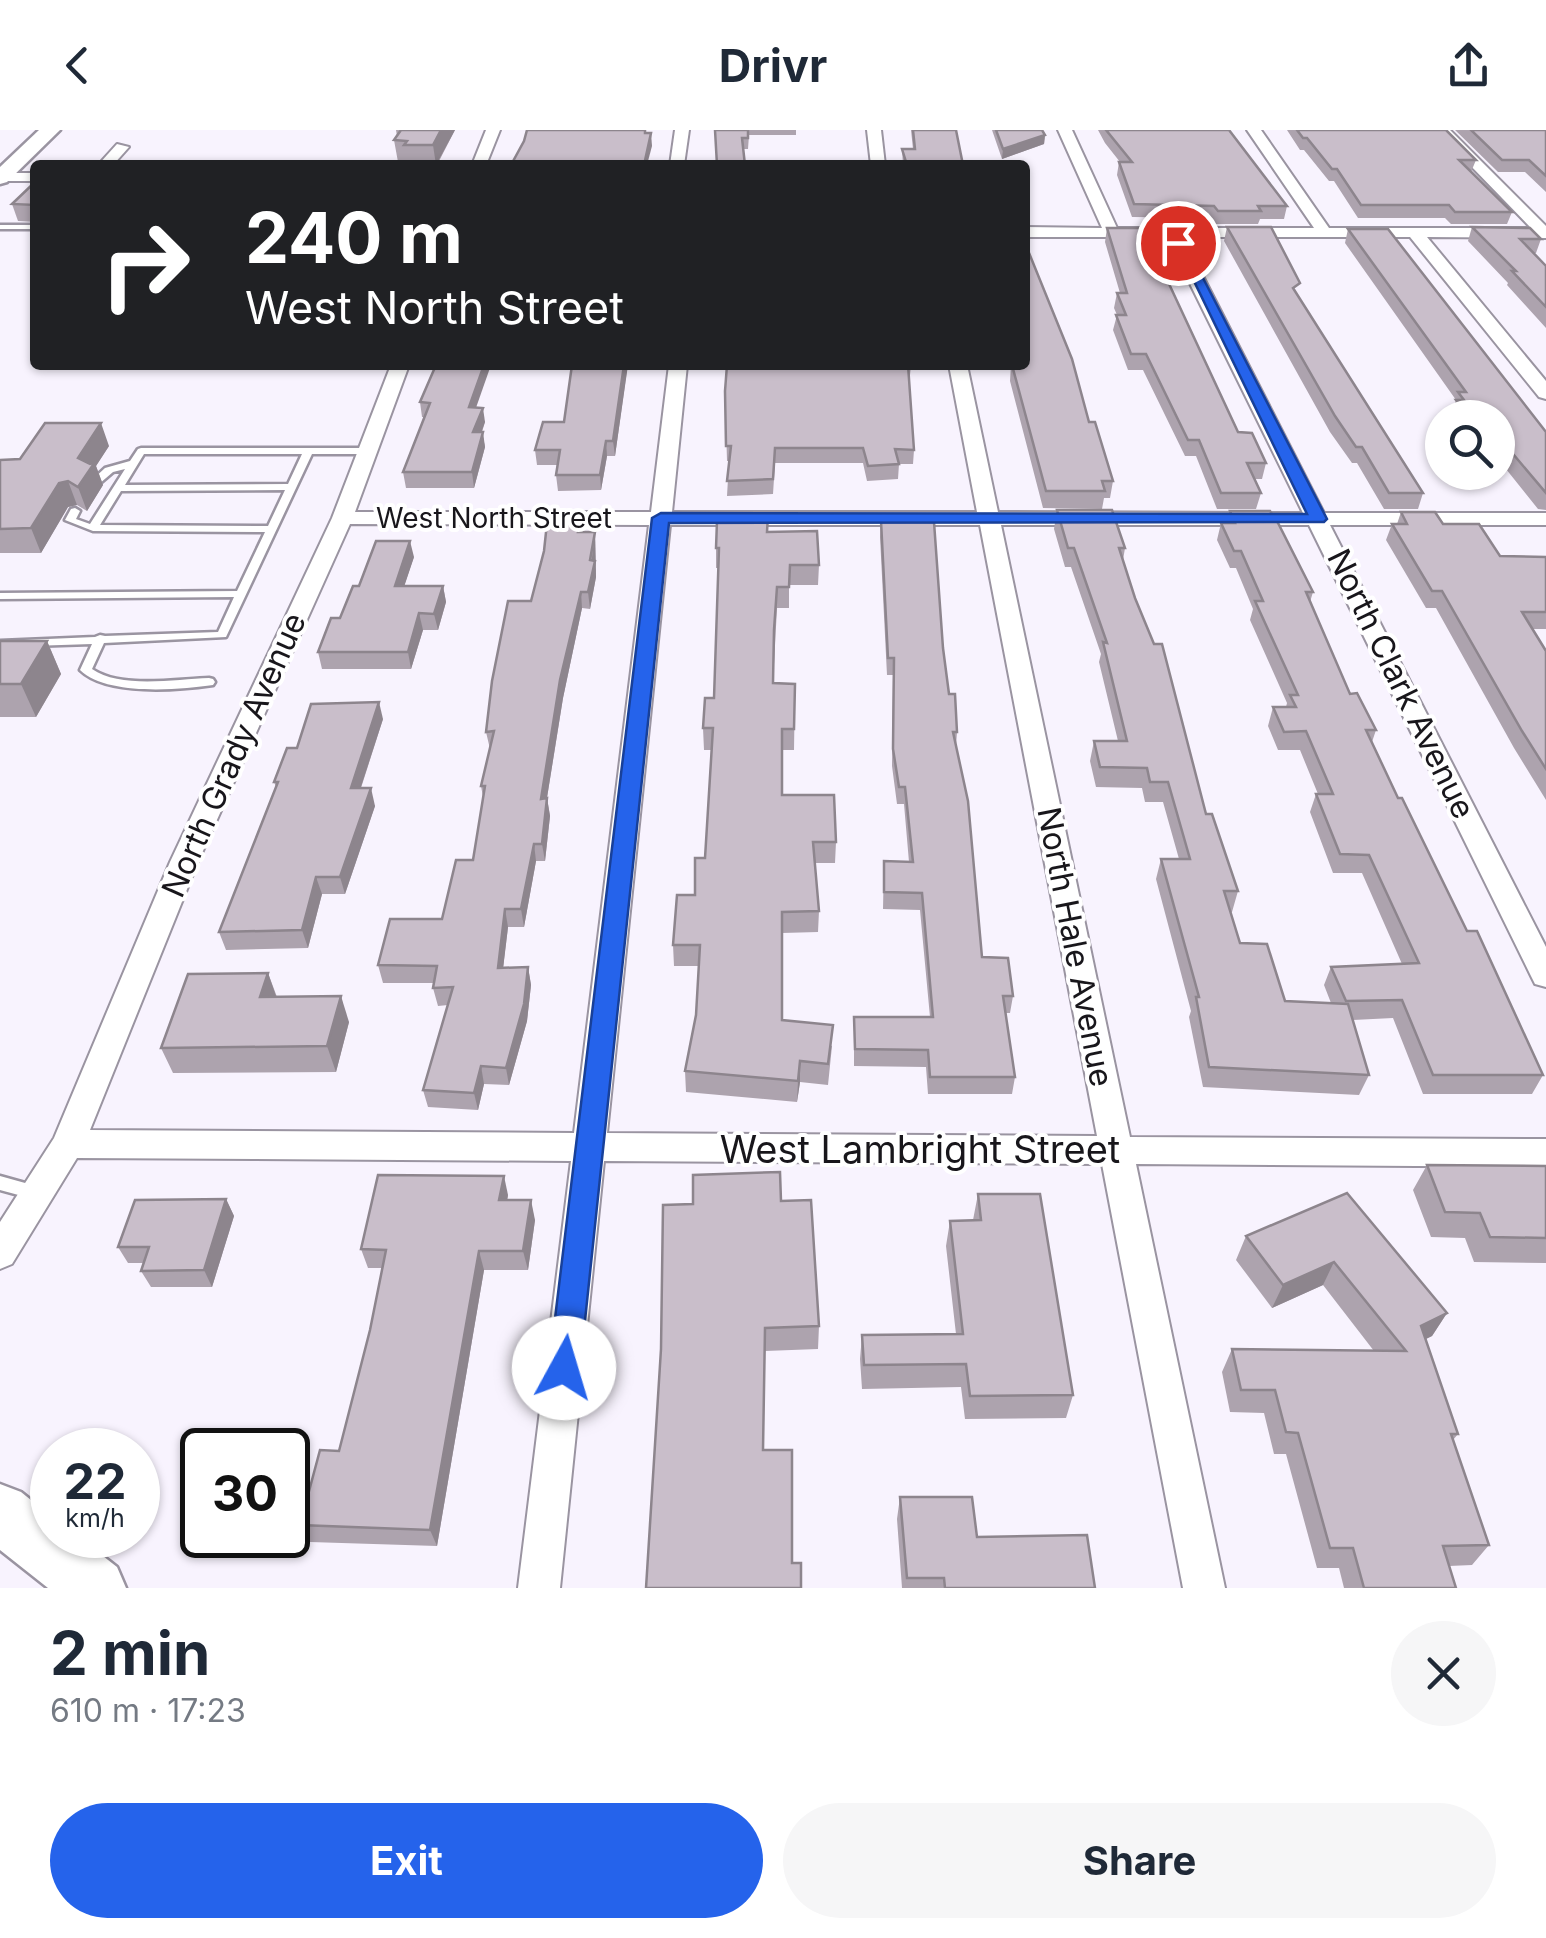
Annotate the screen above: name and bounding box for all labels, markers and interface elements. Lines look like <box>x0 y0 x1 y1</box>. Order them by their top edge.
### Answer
icon: back <box>50 38 105 93</box>
text: Drivr <box>719 38 827 93</box>
icon: share <box>1441 38 1496 93</box>
text: 240 m <box>245 195 463 280</box>
icon: right <box>80 200 210 330</box>
pin <box>1136 201 1221 286</box>
icon: arrive <box>1151 216 1206 271</box>
text: West North Street <box>245 280 624 335</box>
map controls <box>1425 400 1515 490</box>
button: search <box>1425 400 1515 490</box>
street label: West North Street <box>376 501 612 535</box>
street label: North Clark Avenue <box>1319 543 1484 825</box>
street label: North Grady Avenue <box>153 607 314 903</box>
street label: North Hale Avenue <box>1029 804 1122 1090</box>
street label: West Lambright Street <box>720 1126 1120 1172</box>
position arrow <box>512 1316 616 1420</box>
speed limit sign: 30 <box>180 1428 310 1558</box>
text: 22 <box>64 1451 127 1511</box>
text: km/h <box>65 1503 125 1533</box>
text: 2 min <box>50 1617 210 1689</box>
button: close <box>1391 1621 1496 1726</box>
text: 610 m · 17:23 <box>50 1691 246 1730</box>
button: Exit <box>50 1803 763 1918</box>
button: Share <box>783 1803 1496 1918</box>

